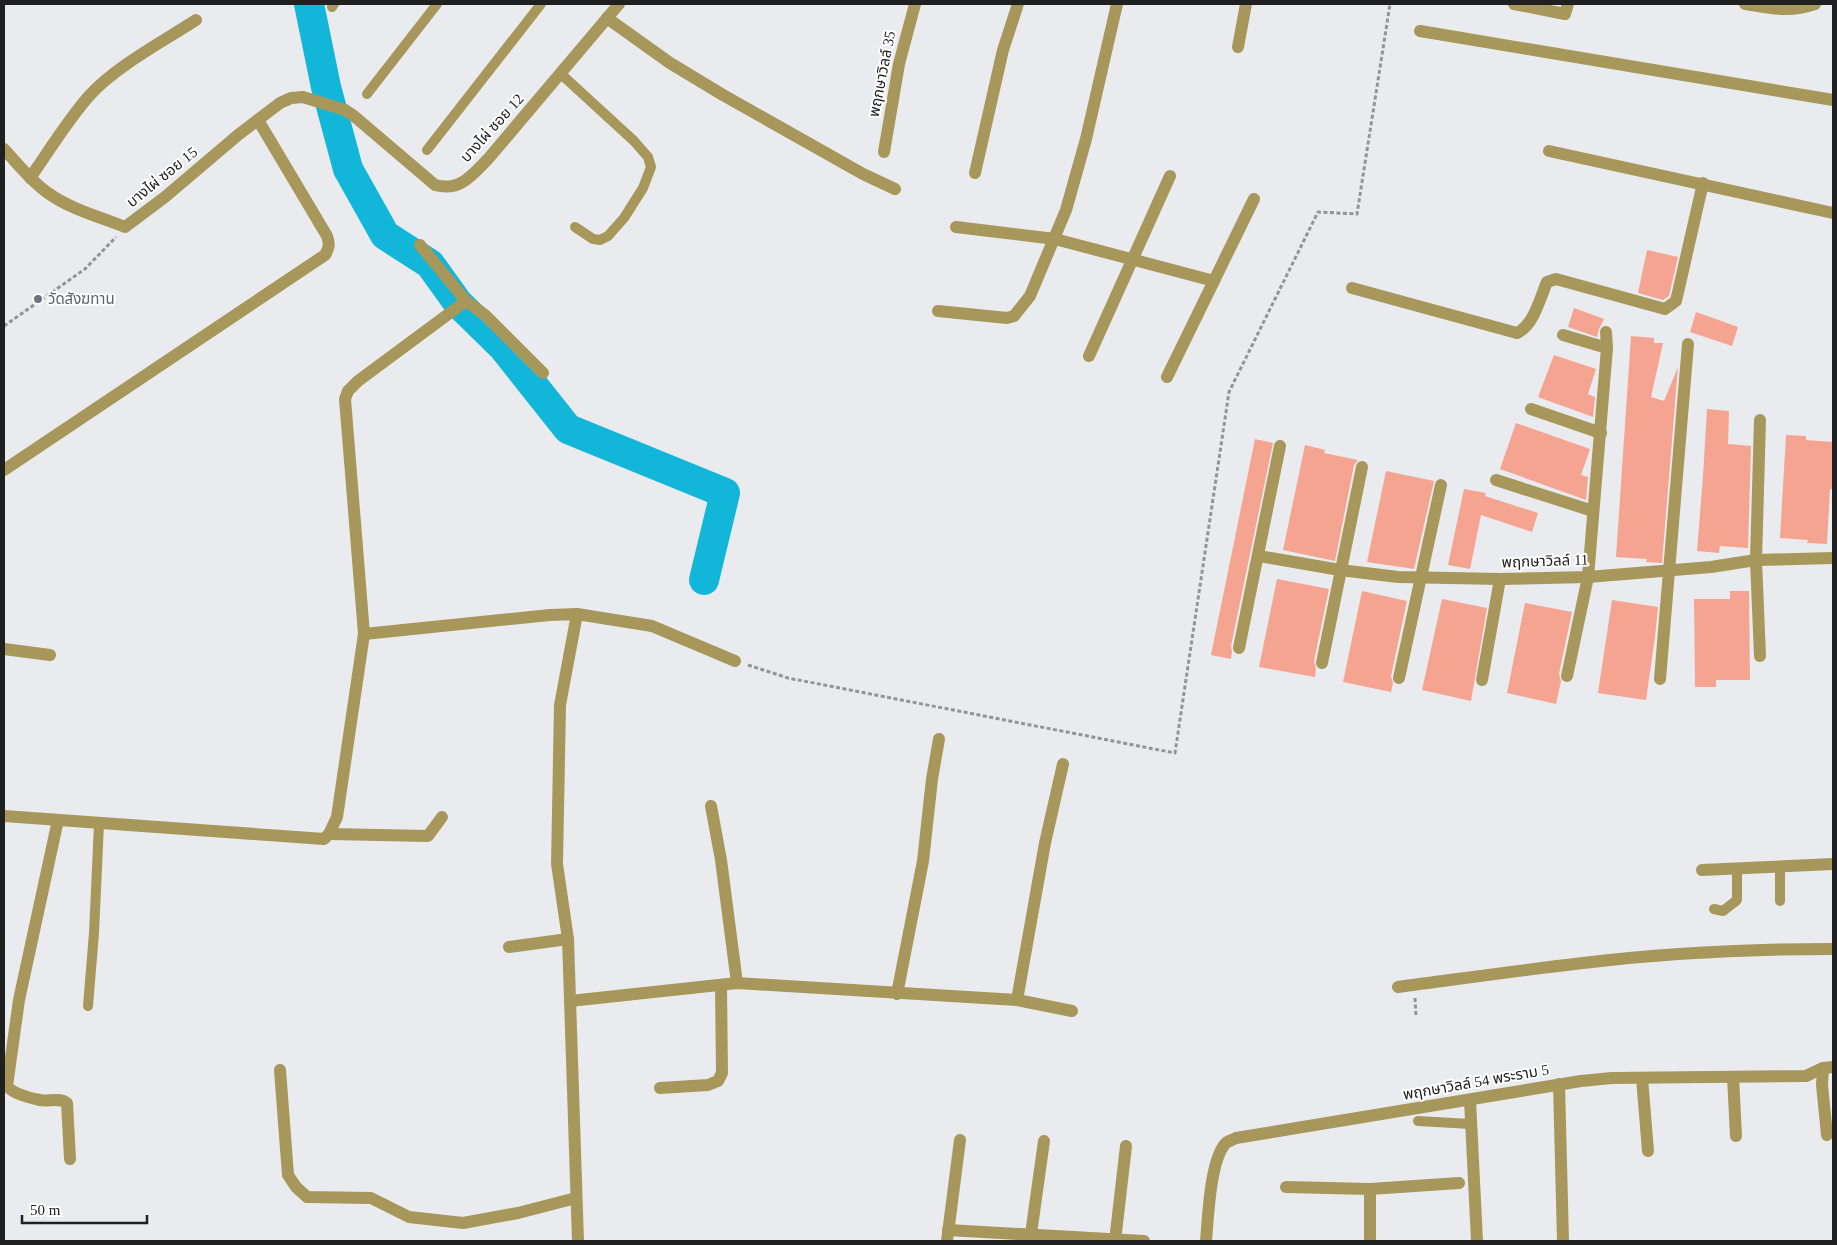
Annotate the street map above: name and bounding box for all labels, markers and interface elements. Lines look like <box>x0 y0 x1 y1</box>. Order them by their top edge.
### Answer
street label: พฤกษาวิลล์ 35 <box>866 30 898 118</box>
street label: บางไผ่ ซอย 12 <box>457 90 527 165</box>
street label: บางไผ่ ซอย 15 <box>123 143 200 210</box>
place label: วัดสังฆทาน <box>48 291 115 307</box>
marker: วัดสังฆทาน <box>32 293 44 305</box>
street label: พฤกษาวิลล์ 11 <box>1501 551 1589 571</box>
street label: พฤกษาวิลล์ 54 พระราม 5 <box>1402 1061 1550 1103</box>
scale bar <box>22 1192 148 1224</box>
text: 50 m <box>30 1202 61 1218</box>

